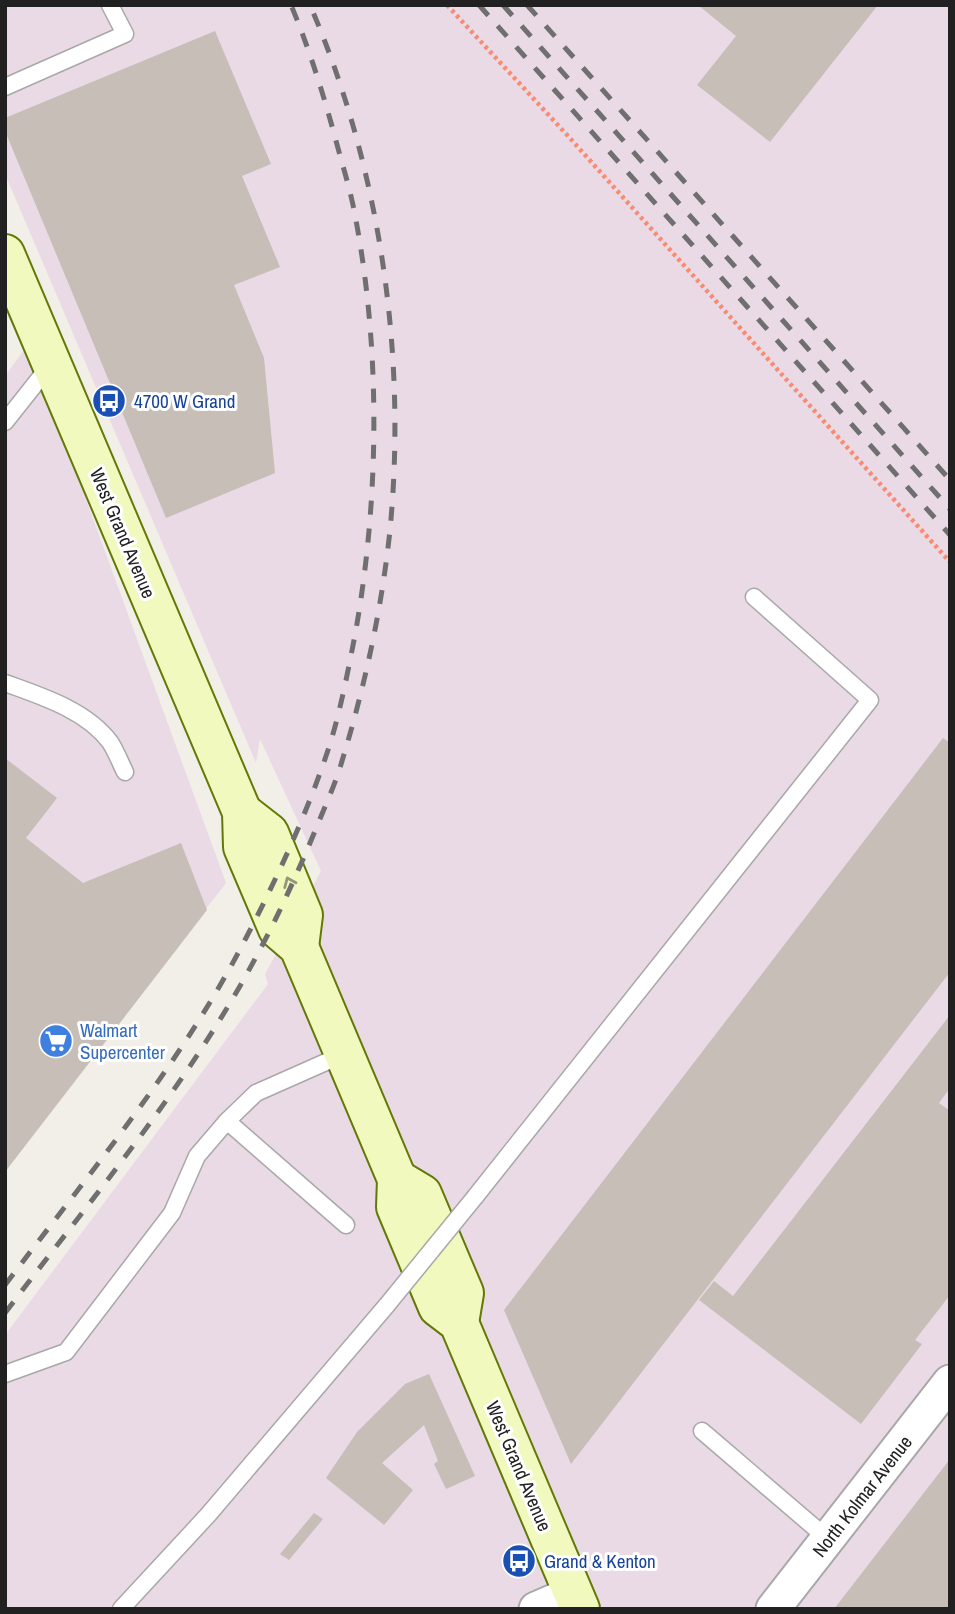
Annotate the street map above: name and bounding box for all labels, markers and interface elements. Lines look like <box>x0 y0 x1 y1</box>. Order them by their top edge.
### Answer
bus stop icon: 4700 W Grand <box>90 382 128 420</box>
place label: 4700 W Grand <box>134 388 235 414</box>
street label: West Grand Avenue <box>84 464 162 602</box>
one-way arrow <box>284 876 298 888</box>
place label: Walmart Supercenter <box>80 1017 166 1065</box>
supermarket icon: Walmart Supercenter <box>37 1022 75 1060</box>
street label: West Grand Avenue <box>480 1397 558 1535</box>
street label: North Kolmar Avenue <box>806 1430 918 1562</box>
bus stop icon: Grand & Kenton <box>500 1542 538 1580</box>
place label: Grand & Kenton <box>544 1548 656 1574</box>

